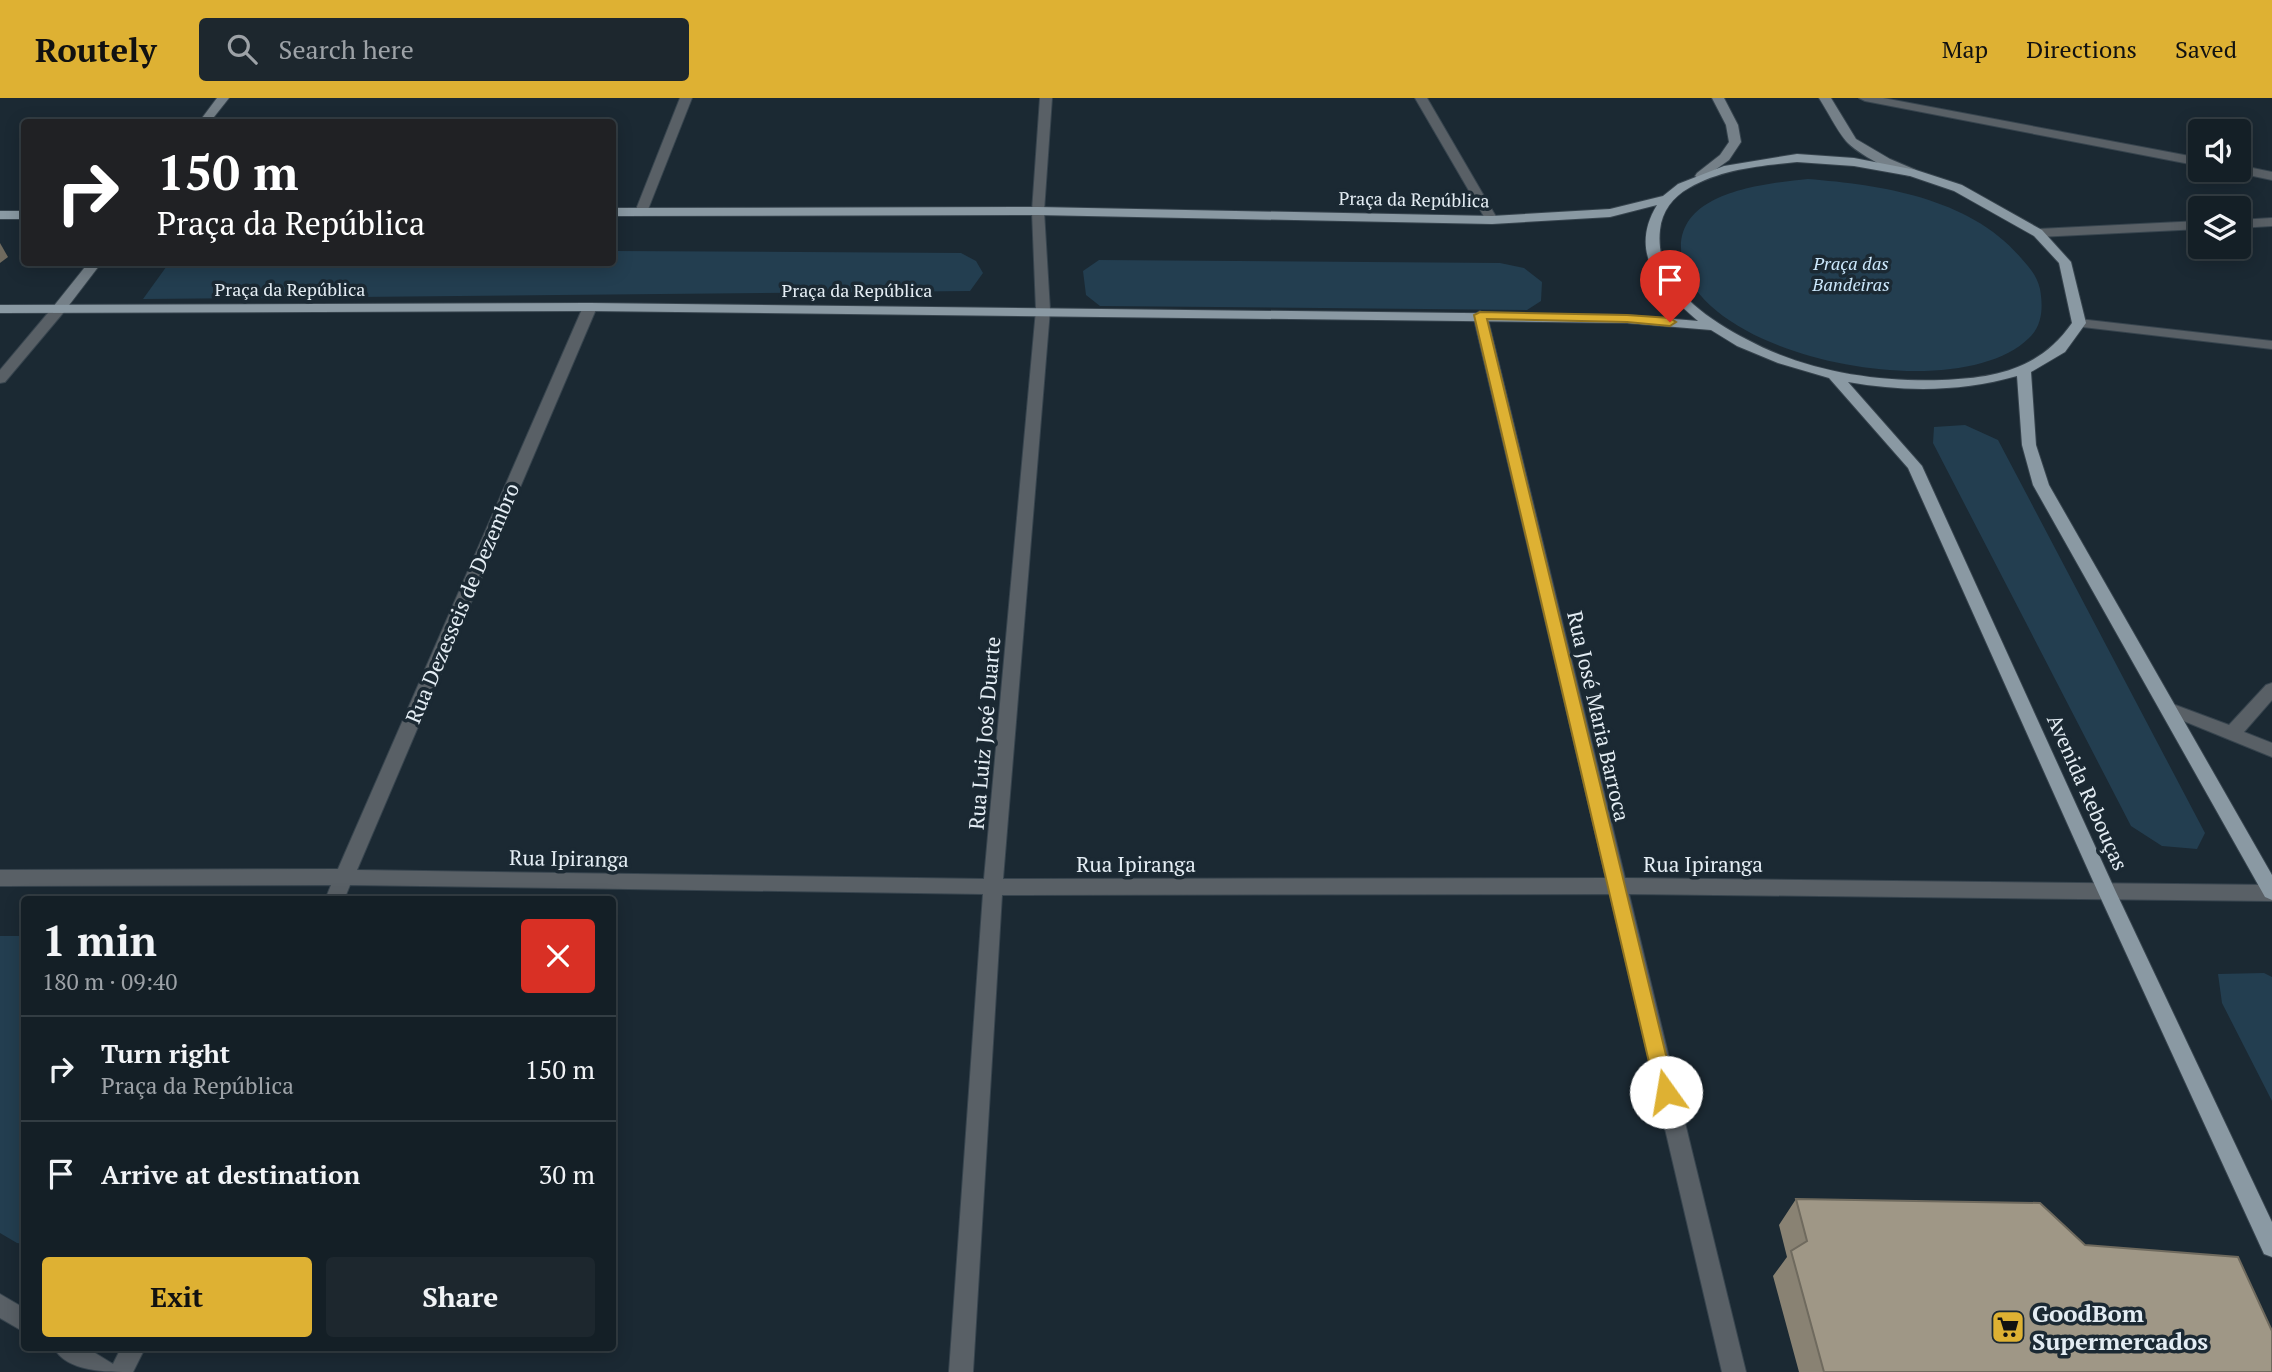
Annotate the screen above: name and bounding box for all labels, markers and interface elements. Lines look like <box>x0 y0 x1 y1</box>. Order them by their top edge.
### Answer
search box <box>199 18 689 81</box>
text: Routely <box>35 28 157 71</box>
icon: search <box>223 30 261 68</box>
text: Search here <box>279 32 414 66</box>
text: Map <box>1942 33 1988 65</box>
text: Directions <box>2026 33 2137 65</box>
text: Saved <box>2175 33 2237 65</box>
map controls <box>2188 119 2251 259</box>
button: sound <box>2188 119 2251 182</box>
text: 150 m <box>157 139 299 204</box>
icon: right <box>42 147 133 238</box>
street label: Praça da República <box>1338 186 1490 212</box>
button: layers <box>2188 196 2251 259</box>
text: Praça da República <box>157 202 425 244</box>
pin <box>1640 250 1700 322</box>
park label: Praça das Bandeiras <box>1811 251 1890 296</box>
icon: arrive <box>1651 261 1689 299</box>
street label: Praça da República <box>215 277 365 301</box>
street label: Praça da República <box>782 278 932 302</box>
street label: Rua Dezesseis de Dezembro <box>399 479 525 727</box>
street label: Rua José Maria Barroca <box>1561 608 1637 824</box>
street label: Rua Luiz José Duarte <box>962 635 1006 831</box>
street label: Avenida Rebouças <box>2041 710 2135 874</box>
street label: Rua Ipiranga <box>509 843 629 873</box>
street label: Rua Ipiranga <box>1076 850 1196 878</box>
street label: Rua Ipiranga <box>1643 850 1763 878</box>
text: 1 min <box>42 912 157 968</box>
button: close <box>521 919 595 993</box>
text: 180 m · 09:40 <box>42 966 177 997</box>
text: Turn right <box>101 1036 230 1070</box>
icon: right <box>42 1050 80 1088</box>
text: 150 m <box>525 1052 595 1086</box>
position arrow <box>1629 1055 1703 1129</box>
text: Praça da República <box>101 1070 294 1101</box>
icon: arrive <box>42 1155 80 1193</box>
text: Arrive at destination <box>101 1157 360 1191</box>
text: 30 m <box>539 1157 595 1191</box>
button: Exit <box>42 1257 312 1337</box>
button: Share <box>326 1257 595 1337</box>
place label: GoodBom Supermercados <box>2032 1297 2208 1357</box>
supermarket icon: GoodBom Supermercados <box>1989 1308 2027 1346</box>

